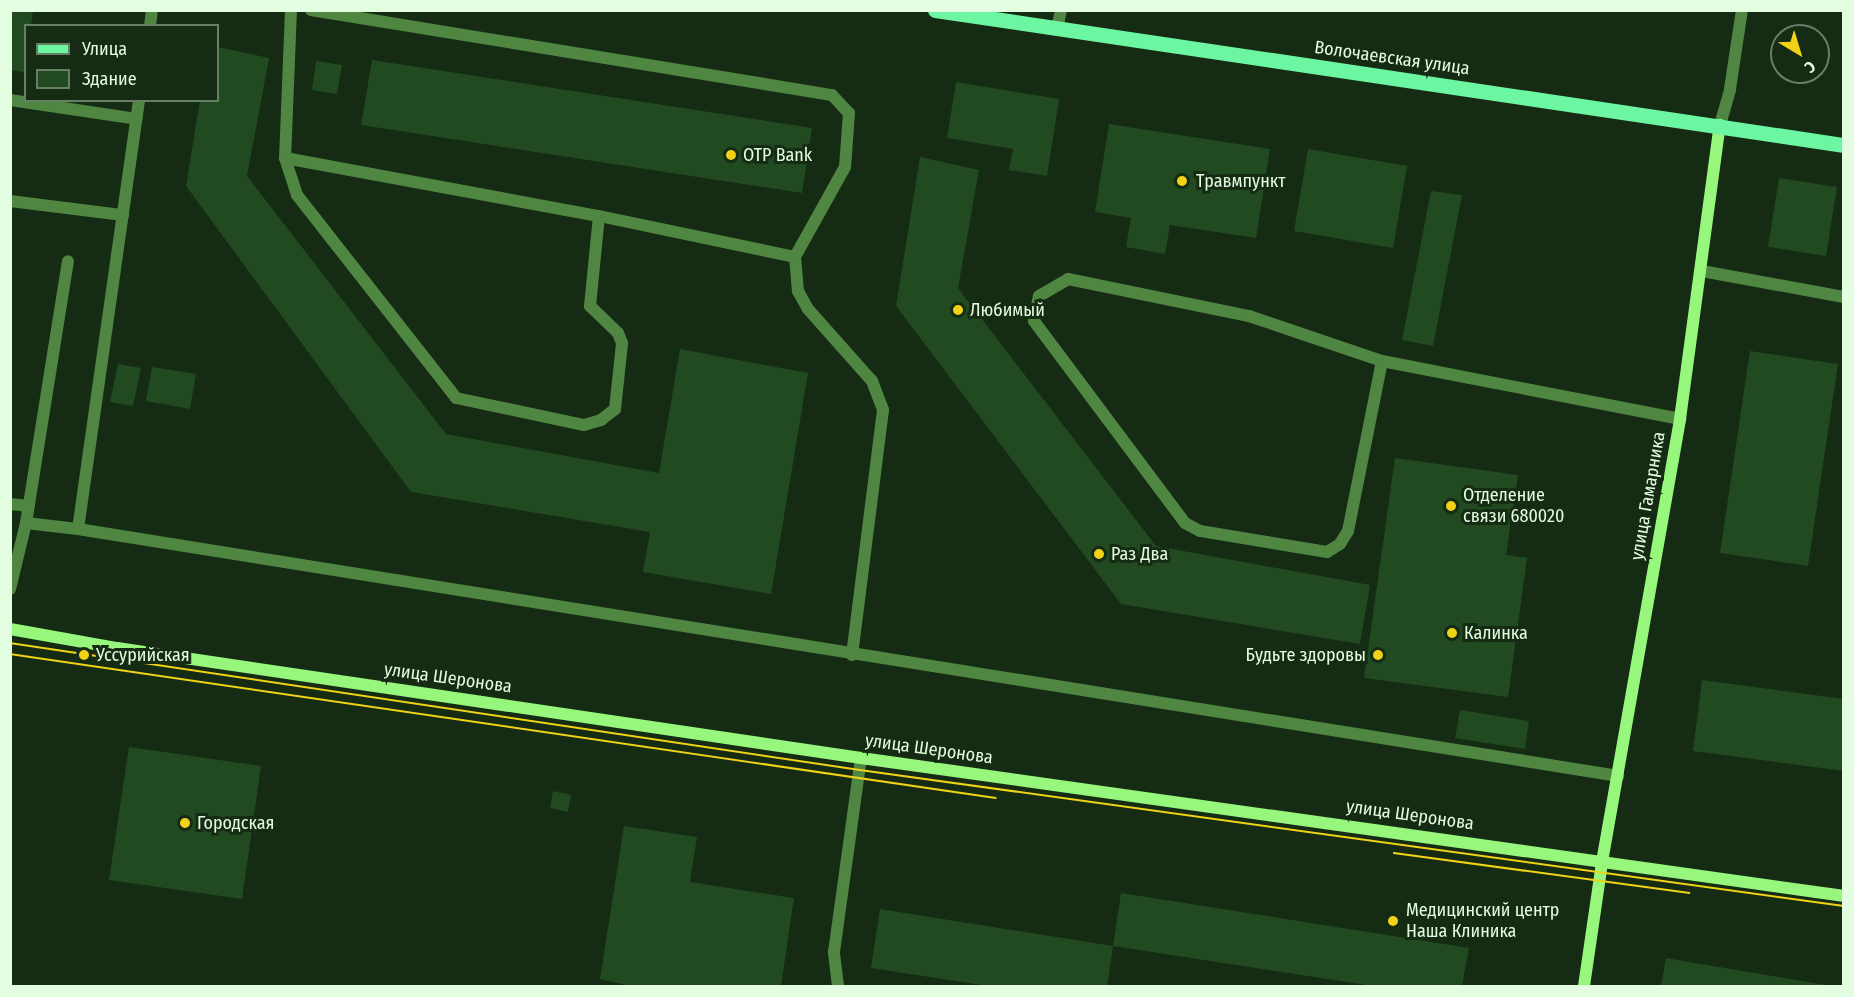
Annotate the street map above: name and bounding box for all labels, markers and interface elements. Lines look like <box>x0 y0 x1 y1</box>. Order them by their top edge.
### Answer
legend <box>24 24 219 102</box>
north arrow <box>1770 24 1830 84</box>
street label: Волочаевская улица <box>1313 36 1471 80</box>
text: Улица <box>82 38 127 60</box>
text: С <box>1801 57 1819 77</box>
text: Здание <box>82 68 137 90</box>
place label: OTP Bank <box>743 144 812 166</box>
marker: OTP Bank <box>724 148 738 162</box>
place label: Травмпункт <box>1196 170 1285 192</box>
marker: Травмпункт <box>1173 172 1191 190</box>
place label: Любимый <box>970 299 1045 321</box>
marker: Любимый <box>951 303 965 317</box>
street label: улица Гамарника <box>1626 430 1670 562</box>
place label: Отделение связи 680020 <box>1463 485 1564 528</box>
marker: Отделение связи 680020 <box>1444 499 1458 513</box>
place label: Раз Два <box>1111 543 1168 565</box>
marker: Раз Два <box>1092 547 1106 561</box>
place label: Калинка <box>1464 622 1528 644</box>
marker: Калинка <box>1445 626 1459 640</box>
place label: Уссурийская <box>96 644 190 666</box>
place label: Будьте здоровы <box>1246 644 1366 666</box>
marker: Уссурийская <box>77 648 91 662</box>
marker: Будьте здоровы <box>1371 648 1385 662</box>
street label: улица Шеронова <box>383 658 513 698</box>
street label: улица Шеронова <box>864 729 994 769</box>
street label: улица Шеронова <box>1345 795 1475 835</box>
place label: Городская <box>197 812 274 834</box>
marker: Городская <box>178 816 192 830</box>
place label: Медицинский центр Наша Клиника <box>1406 900 1559 942</box>
marker: Медицинский центр Наша Клиника <box>1384 912 1402 930</box>

